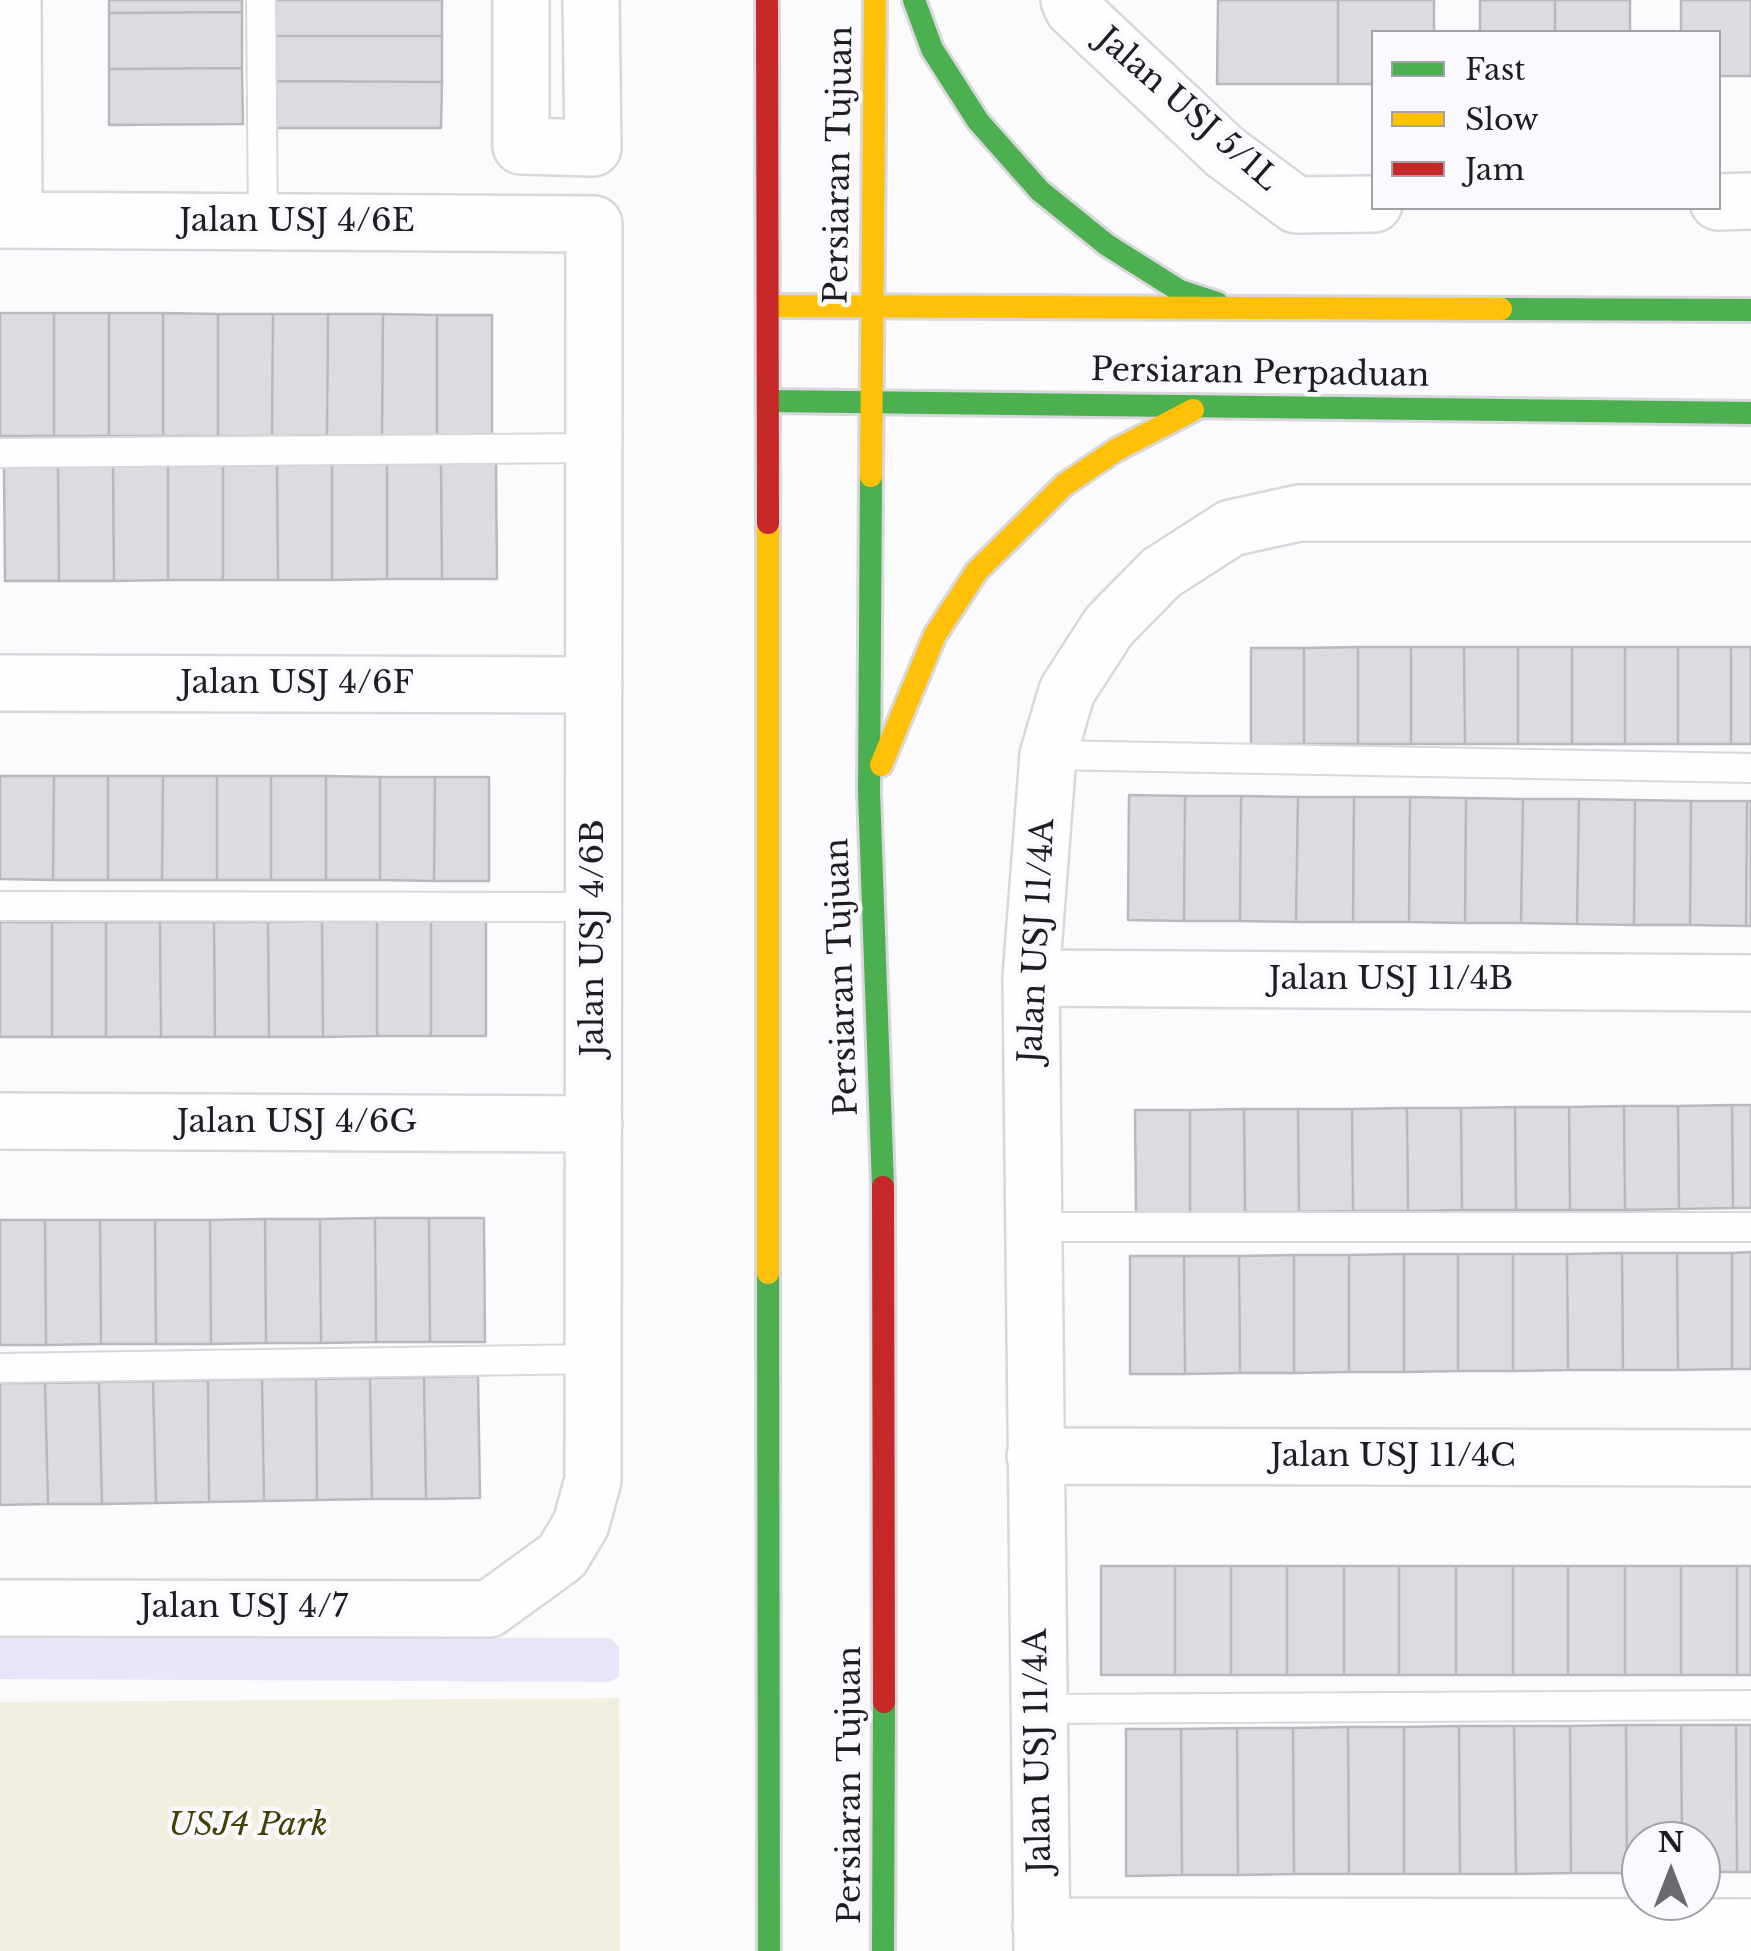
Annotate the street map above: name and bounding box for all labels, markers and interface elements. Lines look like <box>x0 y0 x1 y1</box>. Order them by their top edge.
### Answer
street label: Jalan USJ 5/1L <box>1088 20 1286 200</box>
street label: Persiaran Tujuan <box>818 26 862 304</box>
legend <box>1371 30 1721 210</box>
text: Fast <box>1465 51 1526 88</box>
text: Slow <box>1465 101 1539 138</box>
text: Jam <box>1465 151 1525 188</box>
street label: Jalan USJ 4/6E <box>179 203 415 241</box>
street label: Persiaran Perpaduan <box>1090 352 1430 396</box>
street label: Jalan USJ 4/6F <box>180 665 414 703</box>
street label: Jalan USJ 11/4A <box>1012 818 1064 1064</box>
street label: Jalan USJ 4/6B <box>575 820 613 1056</box>
street label: Persiaran Tujuan <box>819 837 867 1117</box>
street label: Jalan USJ 11/4B <box>1269 961 1513 999</box>
street label: Jalan USJ 4/6G <box>177 1104 417 1142</box>
street label: Jalan USJ 11/4C <box>1270 1438 1516 1476</box>
street label: Jalan USJ 4/7 <box>140 1589 348 1627</box>
street label: Jalan USJ 11/4A <box>1018 1628 1060 1874</box>
street label: Persiaran Tujuan <box>832 1646 870 1924</box>
park label: USJ4 Park <box>168 1807 328 1845</box>
north arrow <box>1621 1821 1721 1921</box>
text: N <box>1658 1825 1684 1860</box>

